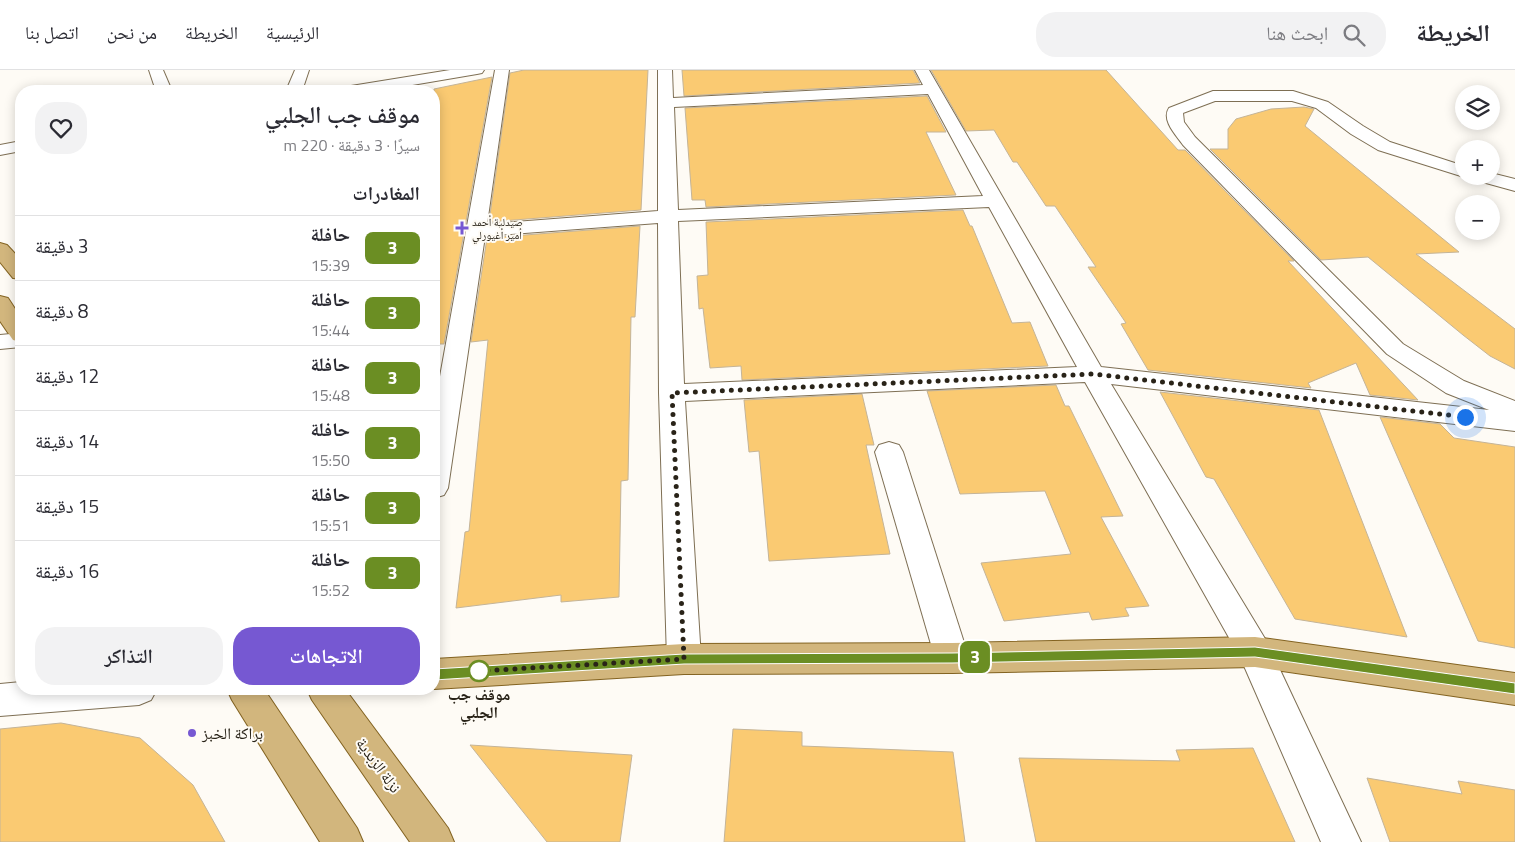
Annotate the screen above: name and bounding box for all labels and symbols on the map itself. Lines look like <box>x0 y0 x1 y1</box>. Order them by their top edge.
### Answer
place label: صيدلية أحمد أمير أغيورلي <box>472 214 523 244</box>
marker: صيدلية أحمد أمير أغيورلي <box>456 222 468 234</box>
your location <box>1453 405 1478 430</box>
line badge: 3 <box>959 641 991 673</box>
marker: موقف جب الجلبي <box>468 660 490 682</box>
place label: موقف جب الجلبي <box>448 682 510 725</box>
place label: براكة الخبز <box>201 721 263 745</box>
marker: براكة الخبز <box>186 727 198 739</box>
street label: نزلة الزبدية <box>351 732 407 798</box>

